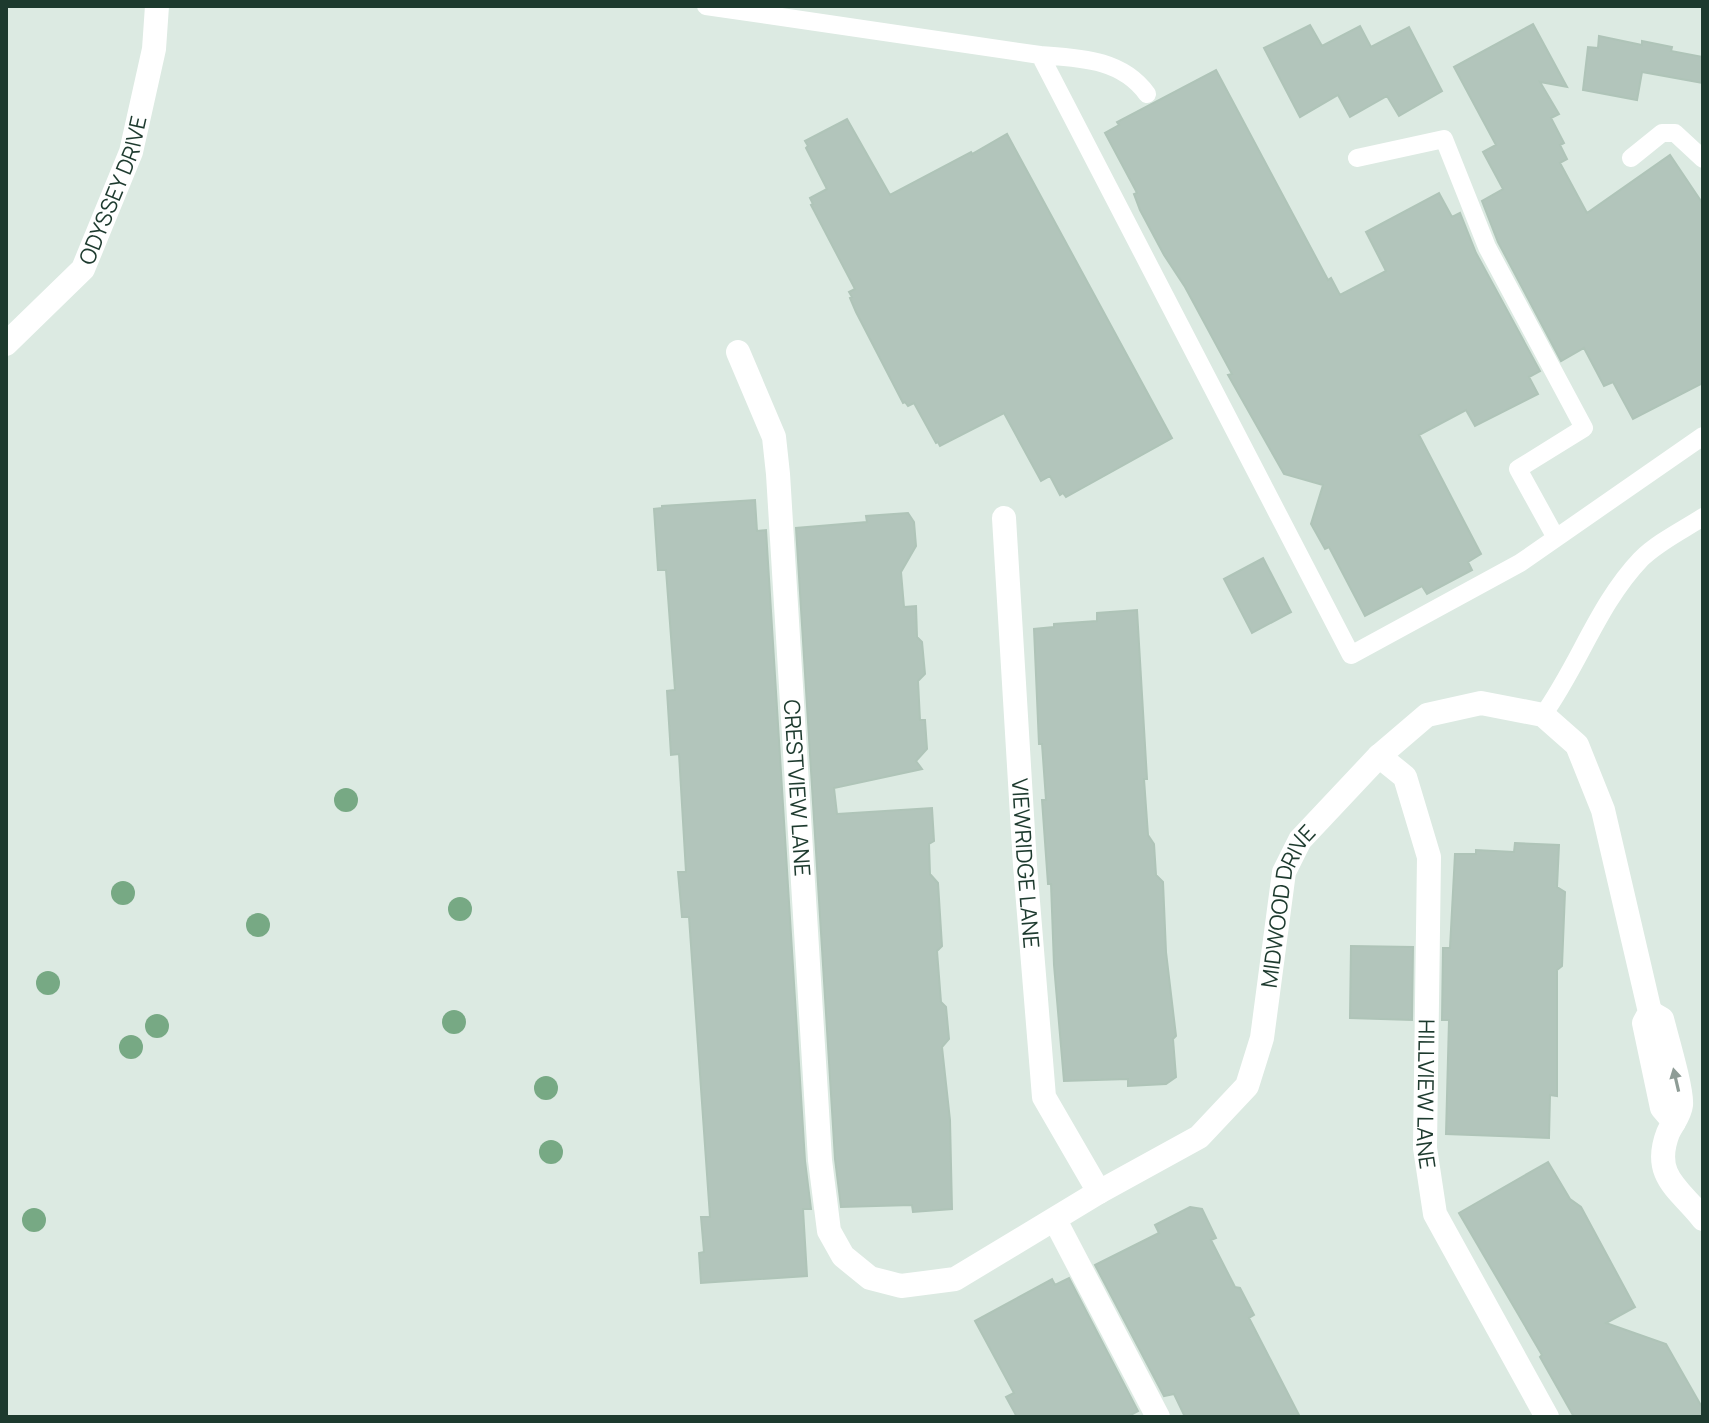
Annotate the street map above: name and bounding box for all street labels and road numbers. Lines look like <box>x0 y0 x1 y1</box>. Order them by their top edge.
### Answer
street label: ODYSSEY DRIVE <box>71 113 154 269</box>
street label: CRESTVIEW LANE <box>777 699 818 877</box>
street label: VIEWRIDGE LANE <box>1005 777 1047 950</box>
street label: MIDWOOD DRIVE <box>1254 818 1322 990</box>
street label: HILLVIEW LANE <box>1409 1019 1443 1171</box>

